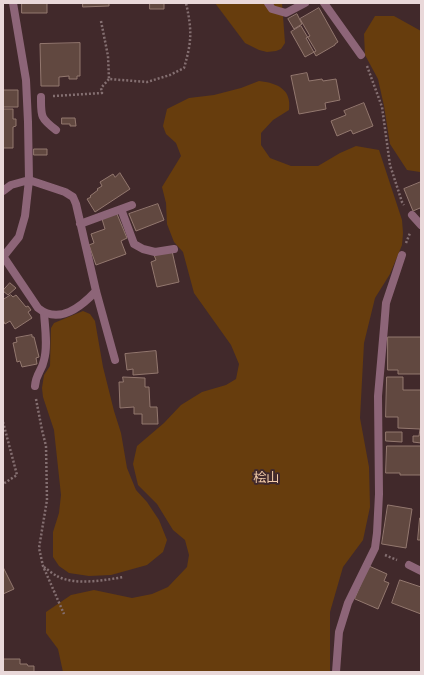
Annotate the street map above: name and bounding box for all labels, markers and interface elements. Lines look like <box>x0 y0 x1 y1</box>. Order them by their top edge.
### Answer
park label: 桧山 <box>253 471 279 487</box>

